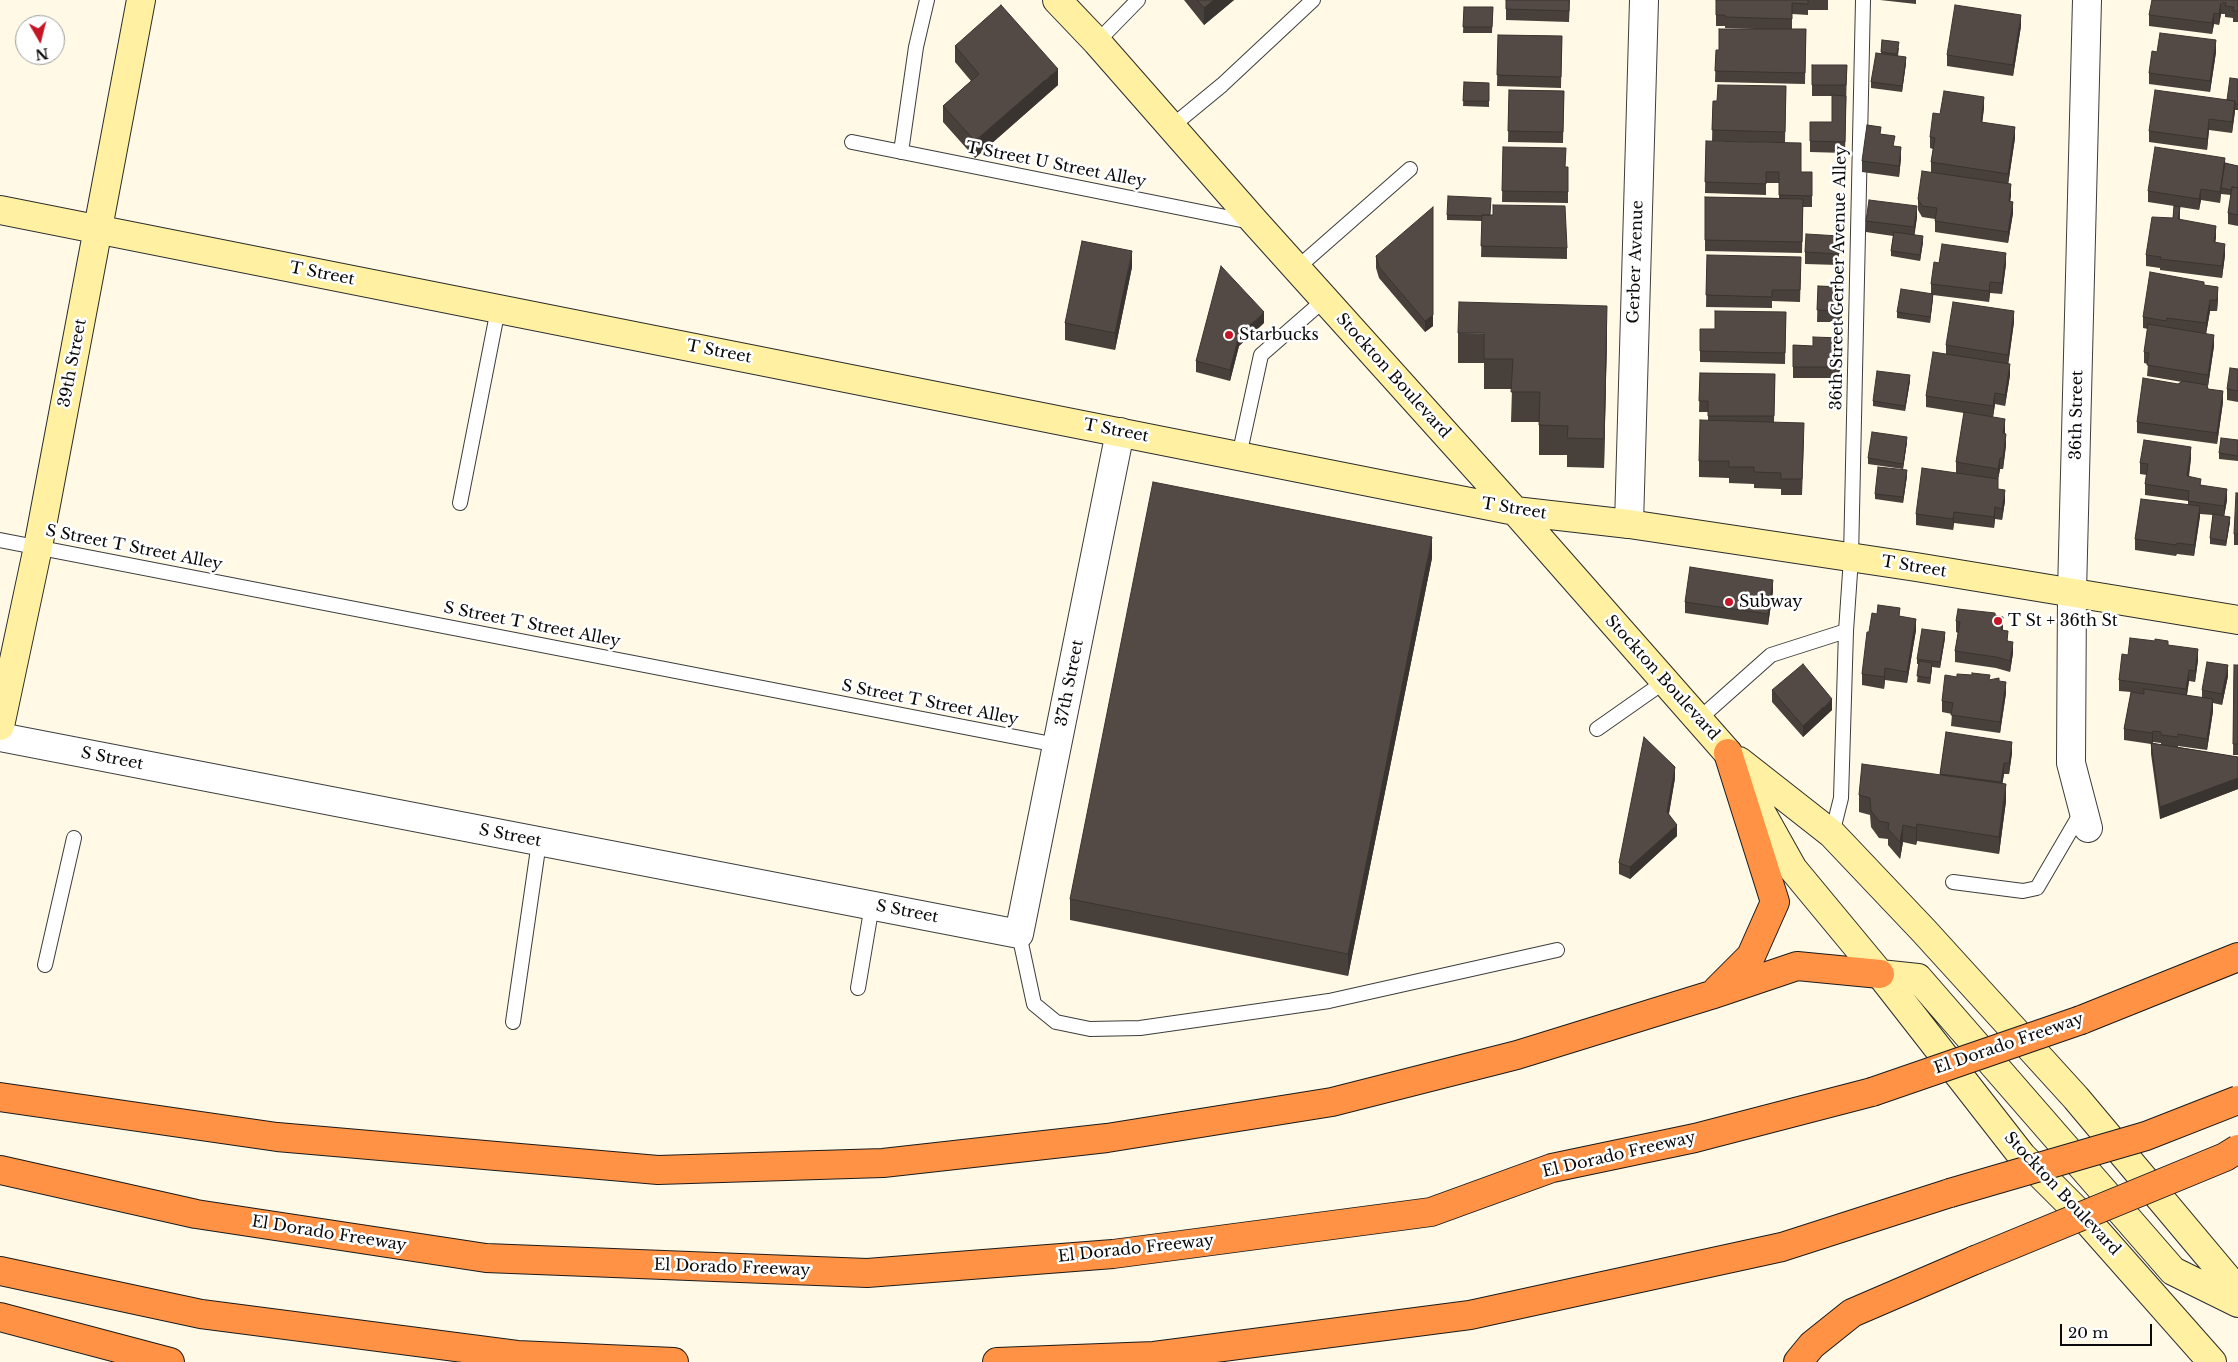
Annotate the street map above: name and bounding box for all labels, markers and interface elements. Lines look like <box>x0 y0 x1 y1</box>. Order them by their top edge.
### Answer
north arrow <box>15 15 65 65</box>
text: N <box>34 44 50 64</box>
street label: T Street U Street Alley <box>964 138 1148 192</box>
street label: 36th Street Gerber Avenue Alley <box>1827 146 1851 410</box>
street label: Gerber Avenue <box>1624 200 1648 324</box>
street label: T Street <box>288 258 356 290</box>
street label: Stockton Boulevard <box>1332 310 1454 442</box>
street label: 39th Street <box>55 317 91 409</box>
place label: Starbucks <box>1239 325 1319 345</box>
marker: Starbucks <box>1223 329 1235 341</box>
street label: T Street <box>685 336 753 368</box>
street label: 36th Street <box>2067 370 2087 460</box>
street label: T Street <box>1082 415 1150 447</box>
street label: T Street <box>1480 494 1548 524</box>
street label: S Street T Street Alley <box>44 521 224 575</box>
street label: T Street <box>1880 552 1948 582</box>
place label: Subway <box>1739 592 1802 612</box>
marker: Subway <box>1723 596 1735 608</box>
street label: S Street T Street Alley <box>442 598 622 652</box>
place label: T St + 36th St <box>2008 611 2118 631</box>
street label: Stockton Boulevard <box>1601 612 1723 744</box>
marker: T St + 36th St <box>1992 615 2004 627</box>
street label: 37th Street <box>1052 638 1088 728</box>
street label: S Street T Street Alley <box>840 676 1020 730</box>
street label: S Street <box>79 744 145 774</box>
street label: S Street <box>477 821 543 851</box>
street label: S Street <box>874 897 940 927</box>
street label: El Dorado Freeway <box>1932 1009 2086 1079</box>
street label: El Dorado Freeway <box>1540 1128 1698 1182</box>
street label: Stockton Boulevard <box>2000 1128 2124 1260</box>
street label: El Dorado Freeway <box>250 1212 408 1256</box>
street label: El Dorado Freeway <box>1057 1231 1215 1267</box>
street label: El Dorado Freeway <box>653 1256 811 1280</box>
scale bar <box>2063 1314 2156 1346</box>
text: 20 m <box>2068 1323 2108 1342</box>

